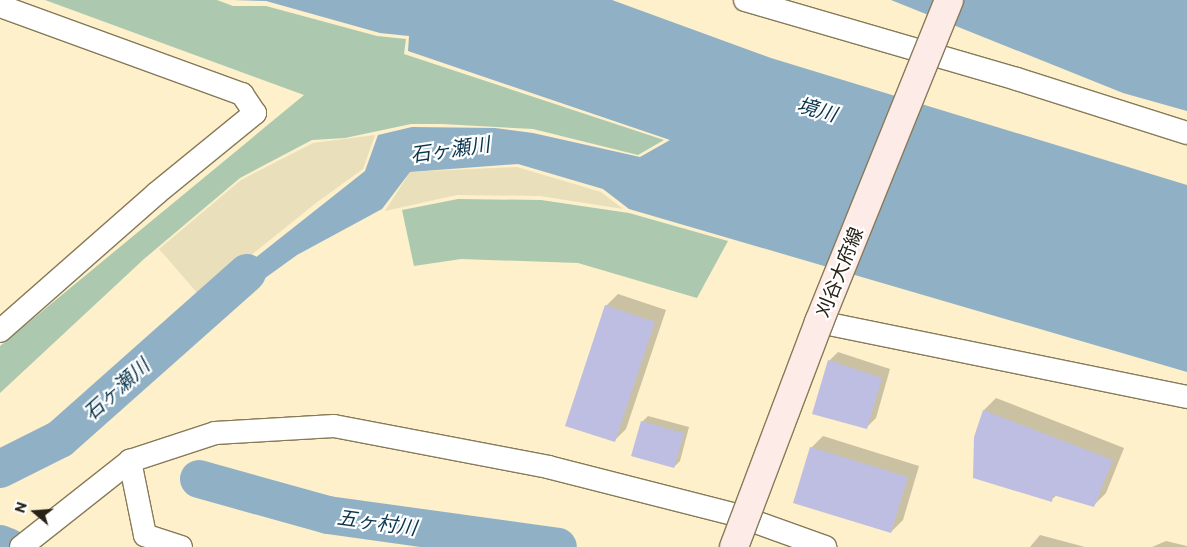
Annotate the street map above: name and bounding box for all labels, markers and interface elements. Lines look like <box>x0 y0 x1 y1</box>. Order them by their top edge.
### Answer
water label: 境川 <box>794 92 840 126</box>
water label: 石ヶ瀬川 <box>409 132 491 166</box>
street label: 刈谷大府線 <box>811 224 867 320</box>
water label: 石ヶ瀬川 <box>78 353 154 425</box>
north arrow <box>10 487 60 537</box>
text: N <box>11 500 30 515</box>
water label: 五ヶ村川 <box>336 505 418 539</box>

